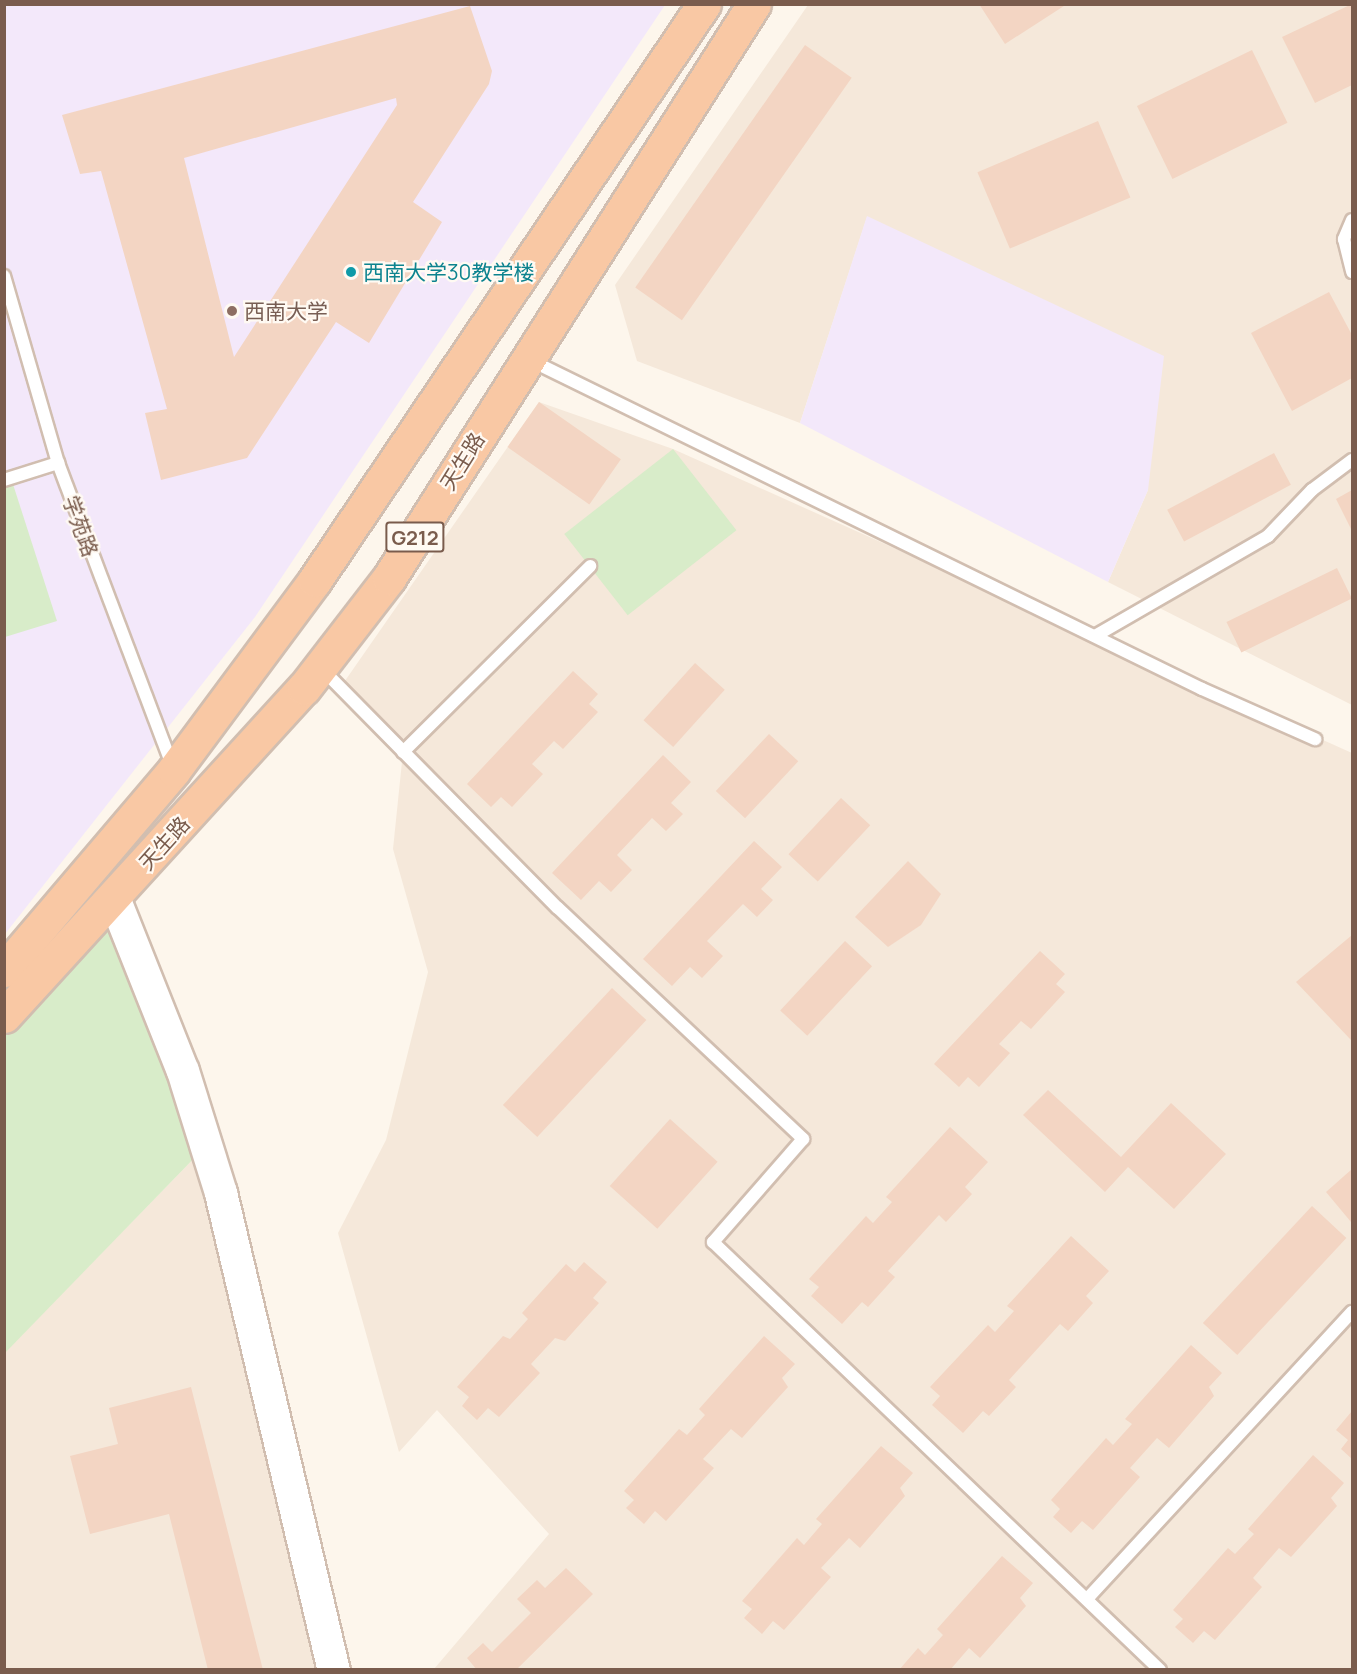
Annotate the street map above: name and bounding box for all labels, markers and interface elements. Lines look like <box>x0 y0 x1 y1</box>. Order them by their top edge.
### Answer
place label: 西南大学30教学楼 <box>363 259 534 285</box>
marker: 西南大学30教学楼 <box>344 265 358 279</box>
place label: 西南大学 <box>244 298 328 324</box>
marker: 西南大学 <box>225 304 239 318</box>
street label: 天生路 <box>435 428 489 494</box>
street label: 学苑路 <box>58 492 104 560</box>
road number: G212 <box>385 520 445 554</box>
street label: 天生路 <box>134 811 194 875</box>

